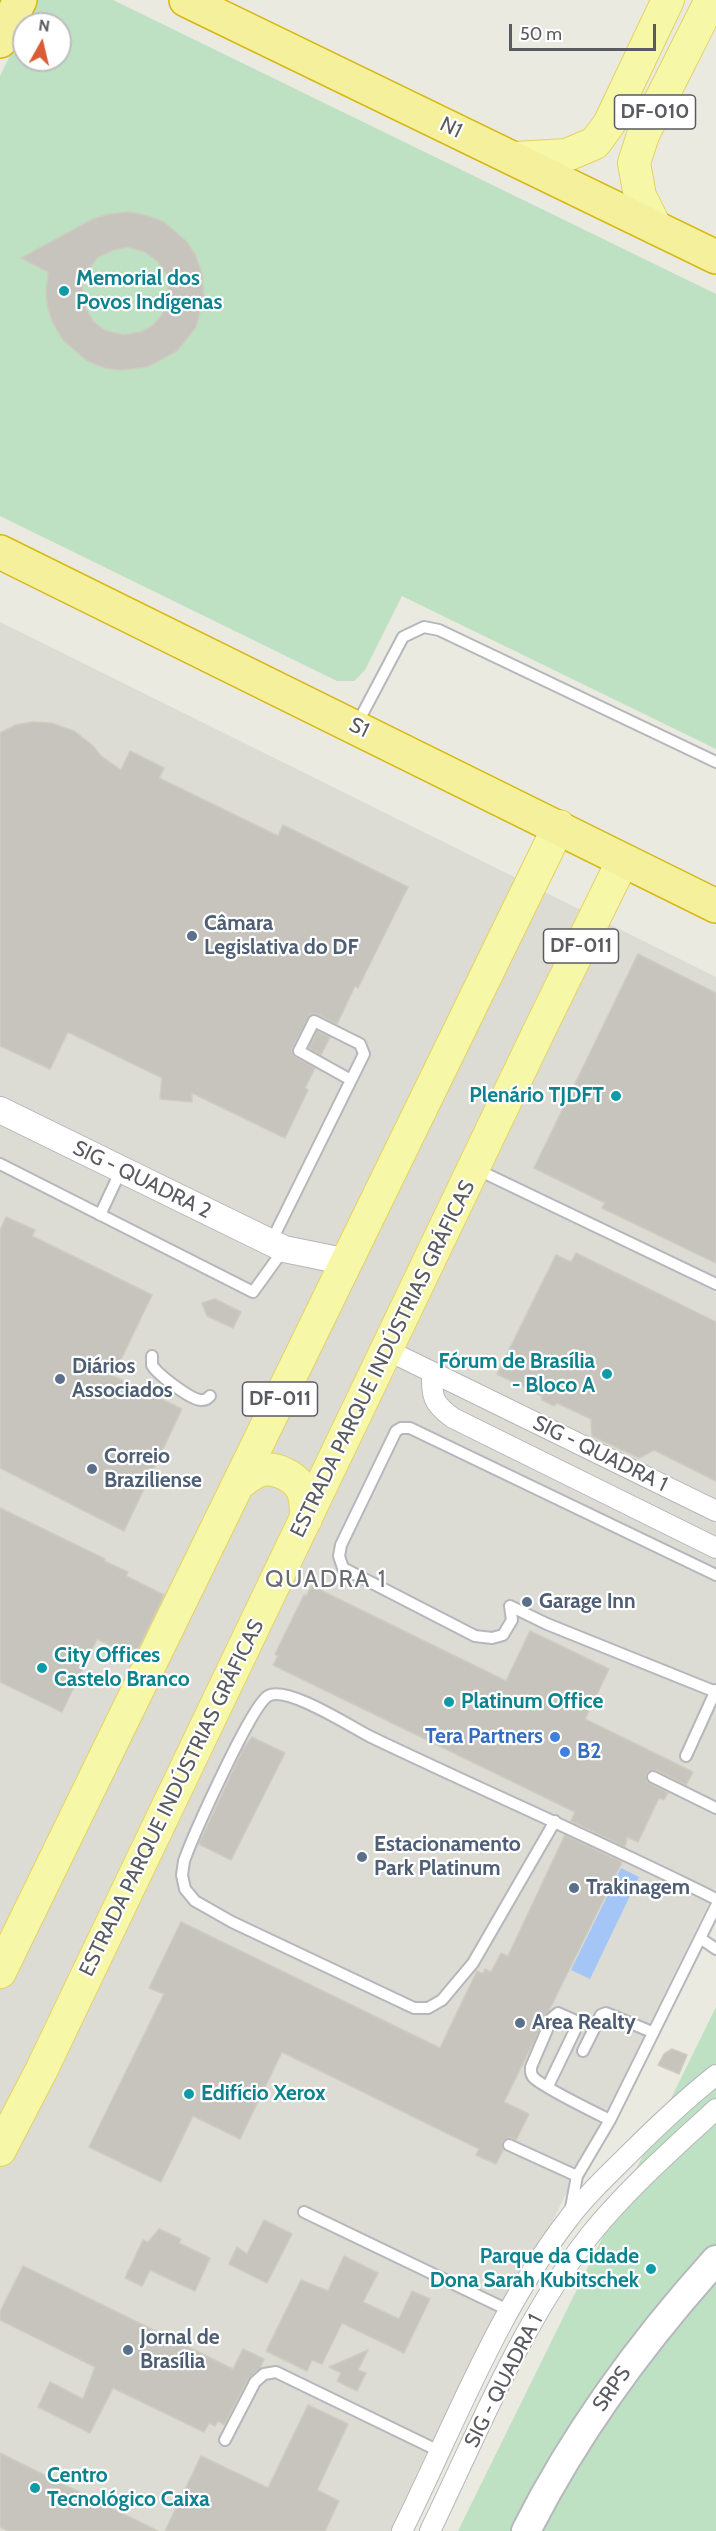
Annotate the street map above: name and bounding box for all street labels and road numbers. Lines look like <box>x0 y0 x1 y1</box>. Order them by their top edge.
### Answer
road number: DF-010 <box>614 95 696 129</box>
street label: N1 <box>436 112 466 144</box>
street label: S1 <box>345 712 373 744</box>
road number: DF-011 <box>544 929 618 963</box>
street label: SIG - QUADRA 2 <box>69 1136 215 1224</box>
street label: ESTRADA PARQUE INDÚSTRIAS GRÁFICAS <box>285 1176 481 1542</box>
road number: DF-011 <box>242 1382 318 1416</box>
street label: SIG - QUADRA 1 <box>529 1411 671 1497</box>
street label: ESTRADA PARQUE INDÚSTRIAS GRÁFICAS <box>74 1615 270 1981</box>
street label: SIG - QUADRA 1 <box>460 2310 548 2452</box>
street label: SRPS <box>588 2362 636 2416</box>

